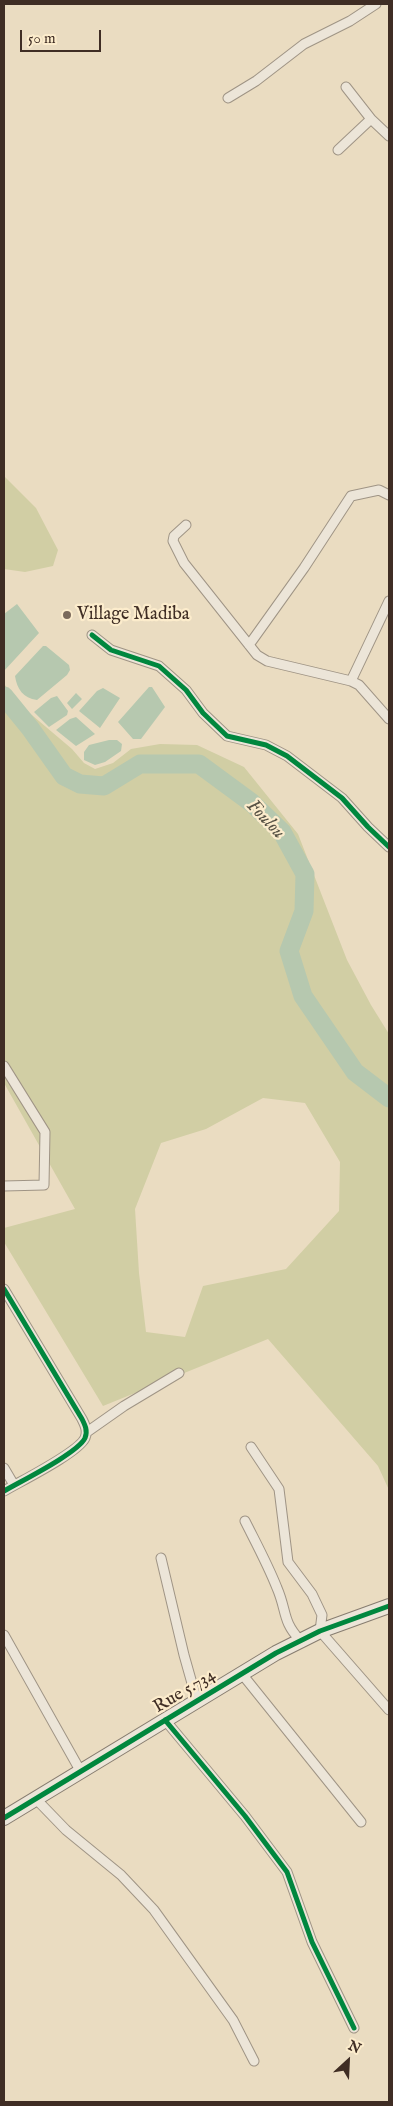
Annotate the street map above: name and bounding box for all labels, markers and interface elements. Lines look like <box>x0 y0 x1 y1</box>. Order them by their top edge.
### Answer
scale bar <box>22 20 104 52</box>
text: 50 m <box>28 29 56 48</box>
place label: Village Madiba <box>77 604 190 626</box>
marker: Village Madiba <box>61 609 73 621</box>
water label: Foulou <box>241 796 289 844</box>
street label: Rue 5.734 <box>150 1665 220 1719</box>
north arrow <box>323 2036 373 2086</box>
text: N <box>345 2037 364 2058</box>

